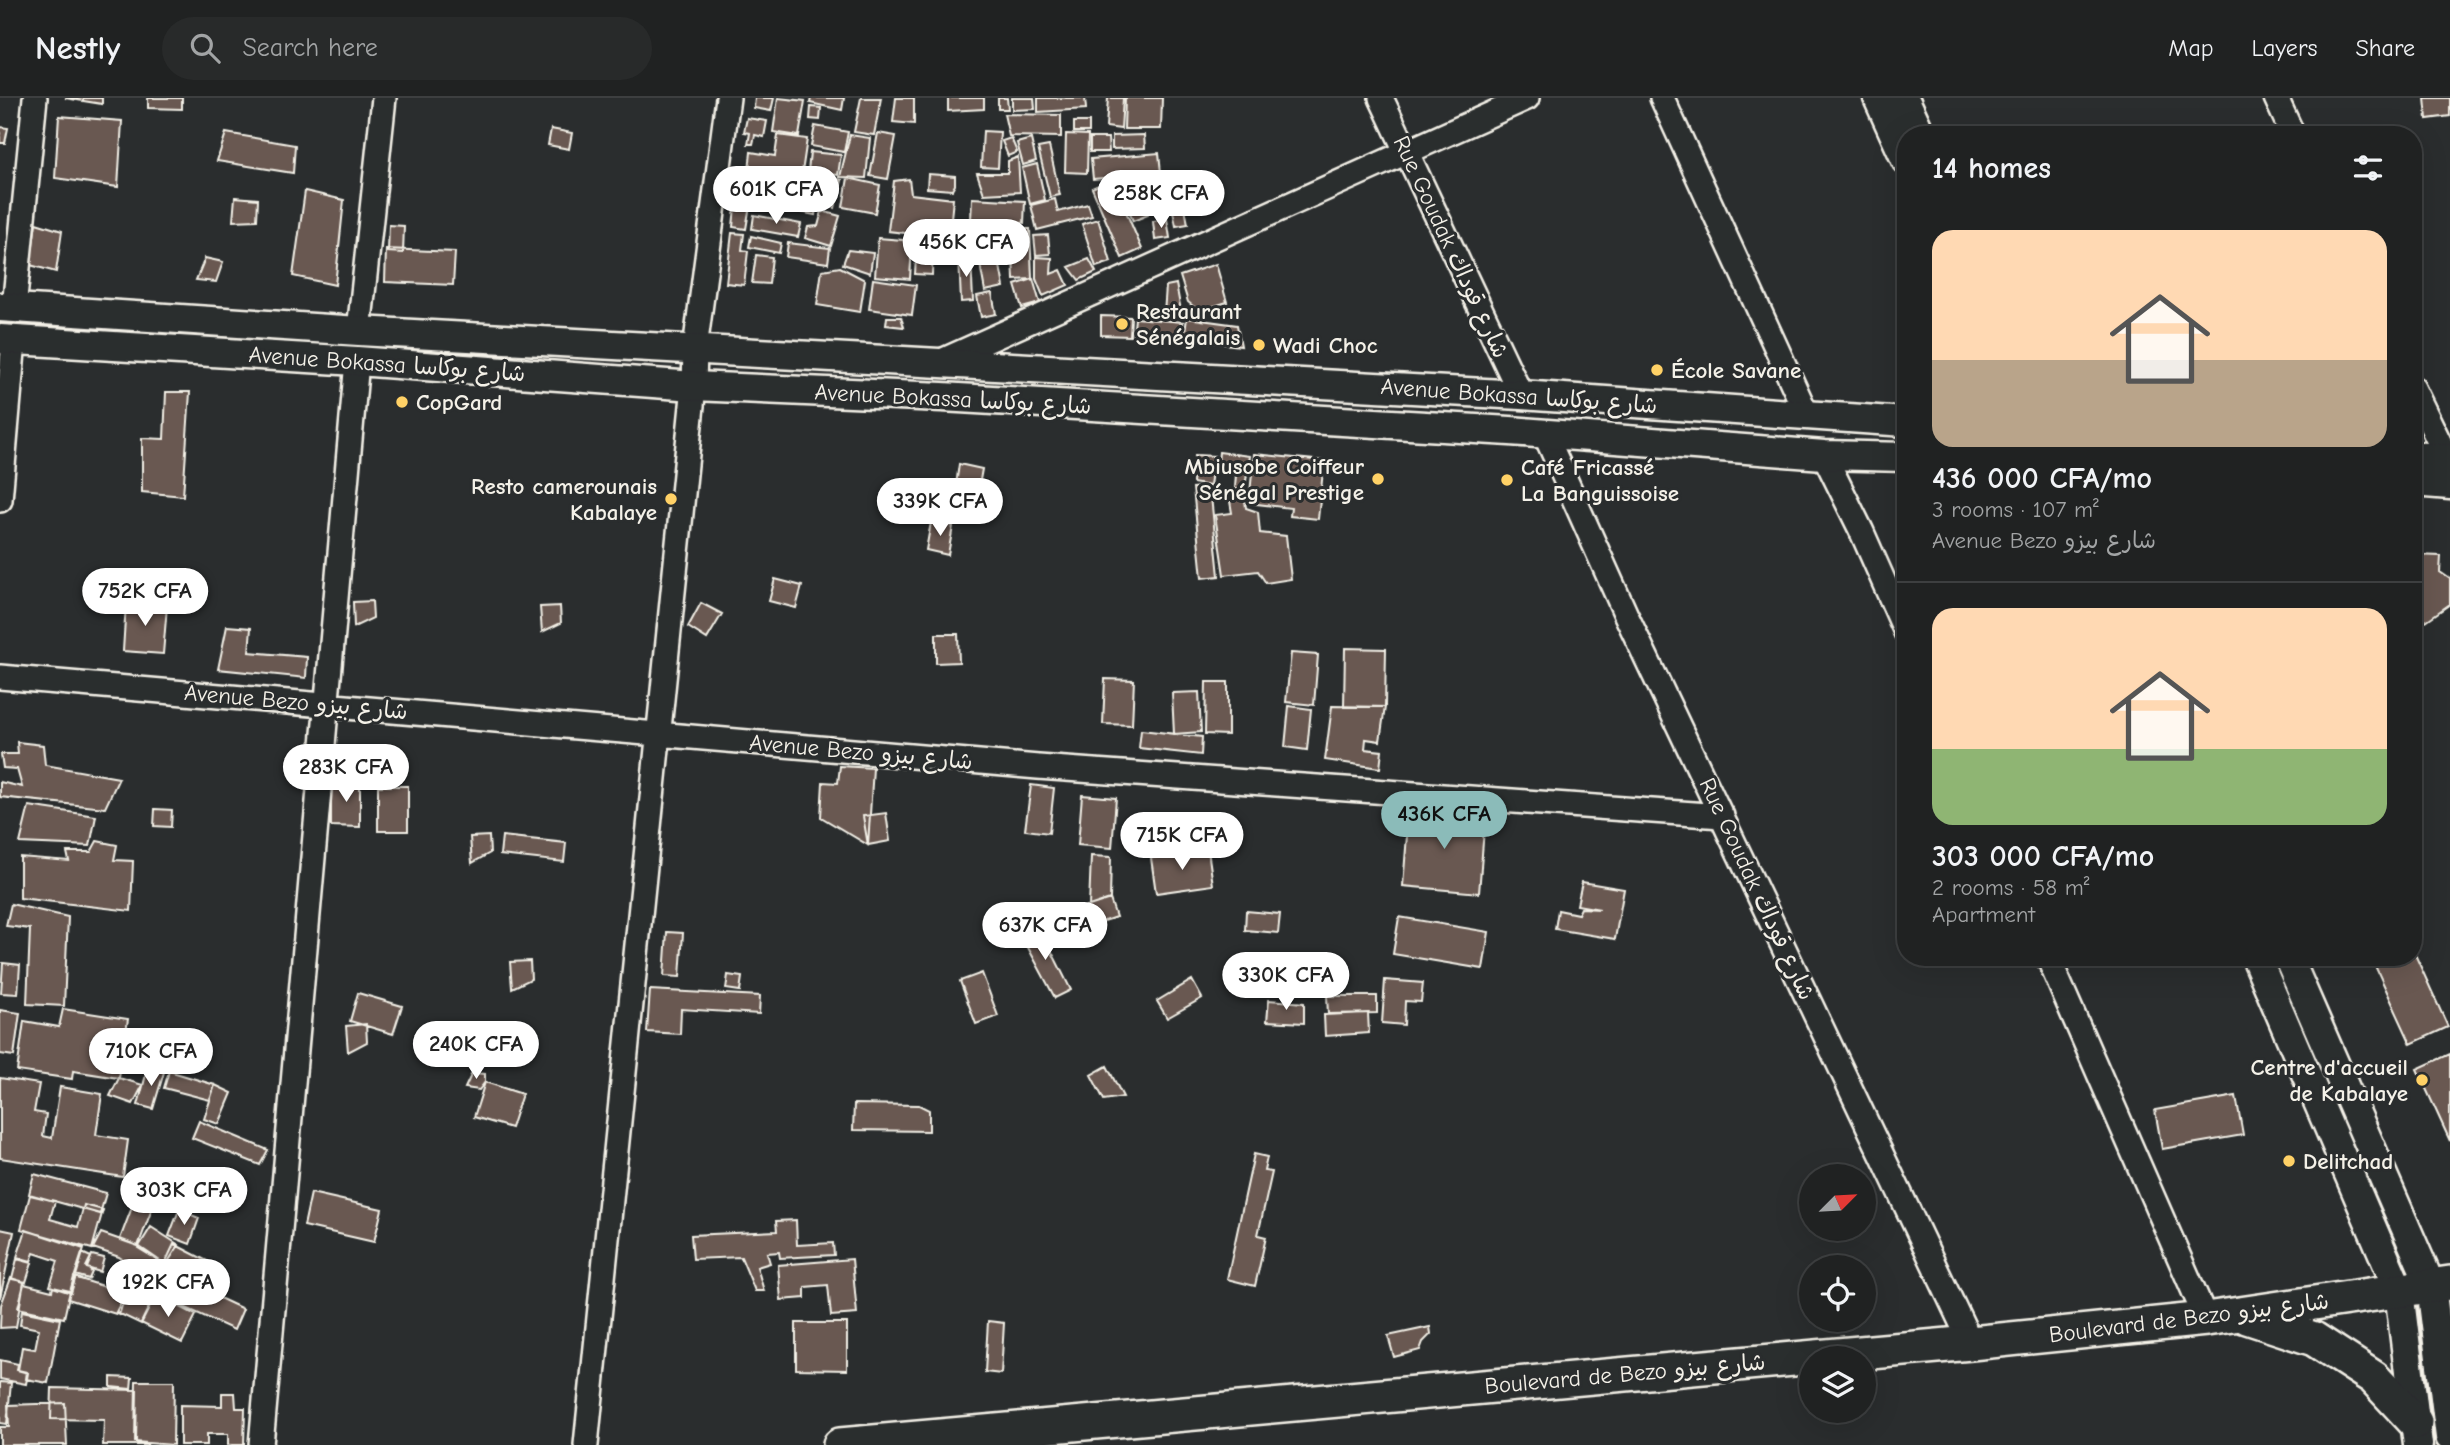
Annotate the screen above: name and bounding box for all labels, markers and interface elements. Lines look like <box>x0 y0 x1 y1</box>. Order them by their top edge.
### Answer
search box <box>162 17 652 80</box>
text: Nestly <box>35 29 120 67</box>
icon: search <box>186 29 224 67</box>
text: Search here <box>242 33 378 63</box>
text: Map <box>2168 34 2214 62</box>
text: Layers <box>2252 34 2317 62</box>
text: Share <box>2355 34 2415 62</box>
street label: Rue Goudak شارع قوداك <box>1386 131 1514 363</box>
icon: filters <box>2349 149 2387 187</box>
text: 14 homes <box>1932 151 2051 186</box>
pin: 601K CFA <box>704 166 848 226</box>
pin: 258K CFA <box>1089 170 1233 230</box>
text: 601K CFA <box>729 175 823 202</box>
text: 258K CFA <box>1114 179 1208 206</box>
pin: 456K CFA <box>894 220 1038 279</box>
text: 456K CFA <box>919 228 1013 255</box>
icon: home <box>2097 276 2223 402</box>
place label: Restaurant Sénégalais <box>1136 298 1242 351</box>
marker: Restaurant Sénégalais <box>1114 316 1130 332</box>
place label: Wadi Choc <box>1273 332 1378 359</box>
marker: Wadi Choc <box>1251 337 1267 353</box>
street label: Avenue Bokassa شارع بوكاسا <box>248 341 526 389</box>
place label: École Savane <box>1671 357 1801 384</box>
marker: École Savane <box>1649 362 1665 378</box>
street label: Avenue Bokassa شارع بوكاسا <box>1380 373 1658 421</box>
street label: Avenue Bokassa شارع بوكاسا <box>814 378 1092 422</box>
place label: CopGard <box>416 389 502 416</box>
marker: CopGard <box>394 394 410 410</box>
place label: Mbiusobe Coiffeur Sénégal Prestige <box>1185 453 1365 506</box>
place label: Café Fricassé La Banguissoise <box>1521 454 1679 507</box>
text: 436 000 CFA/mo <box>1932 461 2152 496</box>
marker: Mbiusobe Coiffeur Sénégal Prestige <box>1370 471 1386 487</box>
marker: Café Fricassé La Banguissoise <box>1499 472 1515 488</box>
place label: Resto camerounais Kabalaye <box>471 473 657 526</box>
pin: 339K CFA <box>868 478 1012 538</box>
text: 339K CFA <box>893 487 987 514</box>
marker: Resto camerounais Kabalaye <box>663 491 679 507</box>
text: 3 rooms · 107 m² <box>1932 496 2099 523</box>
text: Avenue Bezo شارع بيزو <box>1932 527 2156 554</box>
pin: 752K CFA <box>73 568 217 628</box>
text: 752K CFA <box>98 577 192 604</box>
icon: home <box>2097 653 2223 779</box>
street label: Avenue Bezo شارع بيزو <box>183 679 409 727</box>
street label: Avenue Bezo شارع بيزو <box>748 729 974 777</box>
pin: 283K CFA <box>274 744 418 804</box>
text: 283K CFA <box>299 753 393 780</box>
street label: Rue Goudak شارع قوداك <box>1692 773 1820 1005</box>
pin: 436K CFA <box>1372 792 1516 851</box>
text: 436K CFA <box>1397 800 1491 827</box>
pin: 715K CFA <box>1110 812 1254 872</box>
text: 715K CFA <box>1136 821 1228 848</box>
text: 303 000 CFA/mo <box>1932 839 2154 874</box>
text: 2 rooms · 58 m² <box>1932 874 2090 901</box>
text: Apartment <box>1932 901 2035 928</box>
pin: 637K CFA <box>973 902 1117 962</box>
text: 637K CFA <box>998 911 1092 938</box>
pin: 330K CFA <box>1214 953 1358 1012</box>
text: 330K CFA <box>1238 961 1334 988</box>
pin: 240K CFA <box>404 1021 548 1081</box>
pin: 710K CFA <box>79 1028 223 1088</box>
text: 240K CFA <box>429 1030 523 1057</box>
text: 710K CFA <box>105 1037 197 1064</box>
place label: Centre d'accueil de Kabalaye <box>2251 1054 2408 1107</box>
marker: Centre d'accueil de Kabalaye <box>2414 1072 2430 1088</box>
place label: Delitchad <box>2303 1148 2393 1175</box>
marker: Delitchad <box>2281 1153 2297 1169</box>
north arrow <box>1799 1164 1876 1241</box>
map controls <box>1799 1164 1876 1423</box>
pin: 303K CFA <box>112 1168 256 1227</box>
text: 303K CFA <box>136 1176 232 1203</box>
button: locate <box>1799 1255 1876 1332</box>
pin: 192K CFA <box>96 1260 240 1319</box>
text: 192K CFA <box>122 1268 214 1295</box>
street label: Boulevard de Bezo شارع بيزو <box>2047 1287 2331 1351</box>
button: layers <box>1799 1346 1876 1423</box>
street label: Boulevard de Bezo شارع بيزو <box>1483 1348 1767 1402</box>

